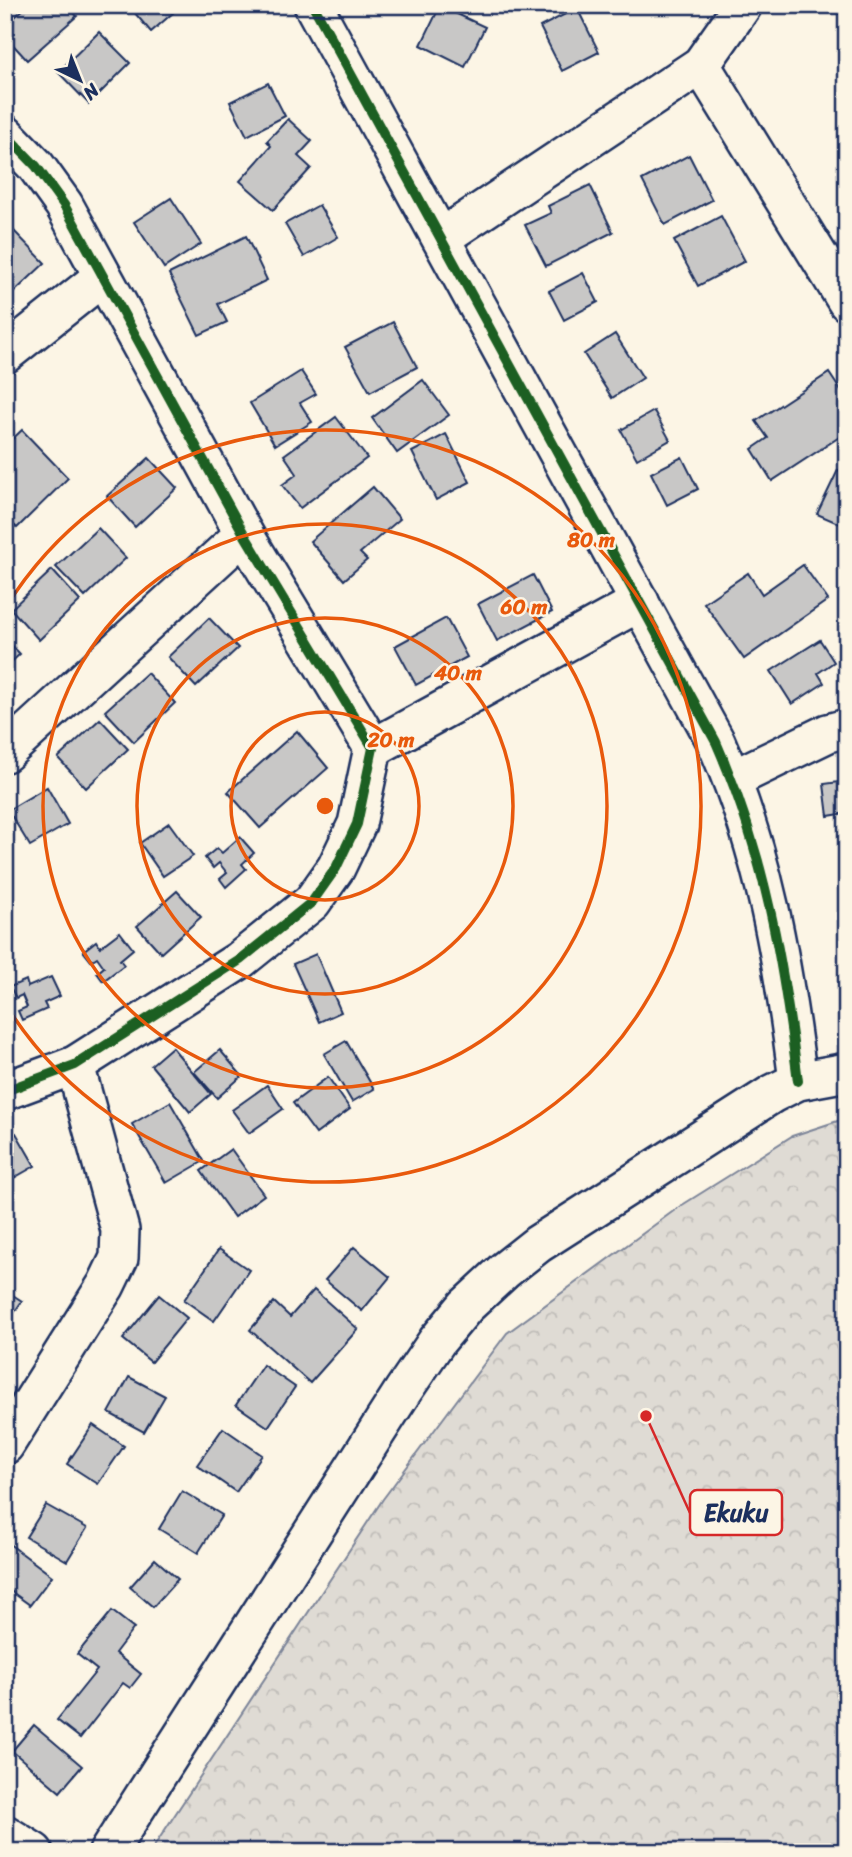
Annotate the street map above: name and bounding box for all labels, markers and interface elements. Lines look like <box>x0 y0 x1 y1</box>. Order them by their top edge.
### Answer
north arrow <box>46 46 116 116</box>
text: N <box>75 75 108 109</box>
text: 80 m <box>566 521 616 559</box>
text: 60 m <box>500 588 548 626</box>
text: 40 m <box>433 654 483 692</box>
text: 20 m <box>367 721 415 759</box>
centre of rings <box>313 794 337 818</box>
callout: Ekuku <box>690 1490 782 1535</box>
text: Ekuku <box>704 1492 769 1534</box>

